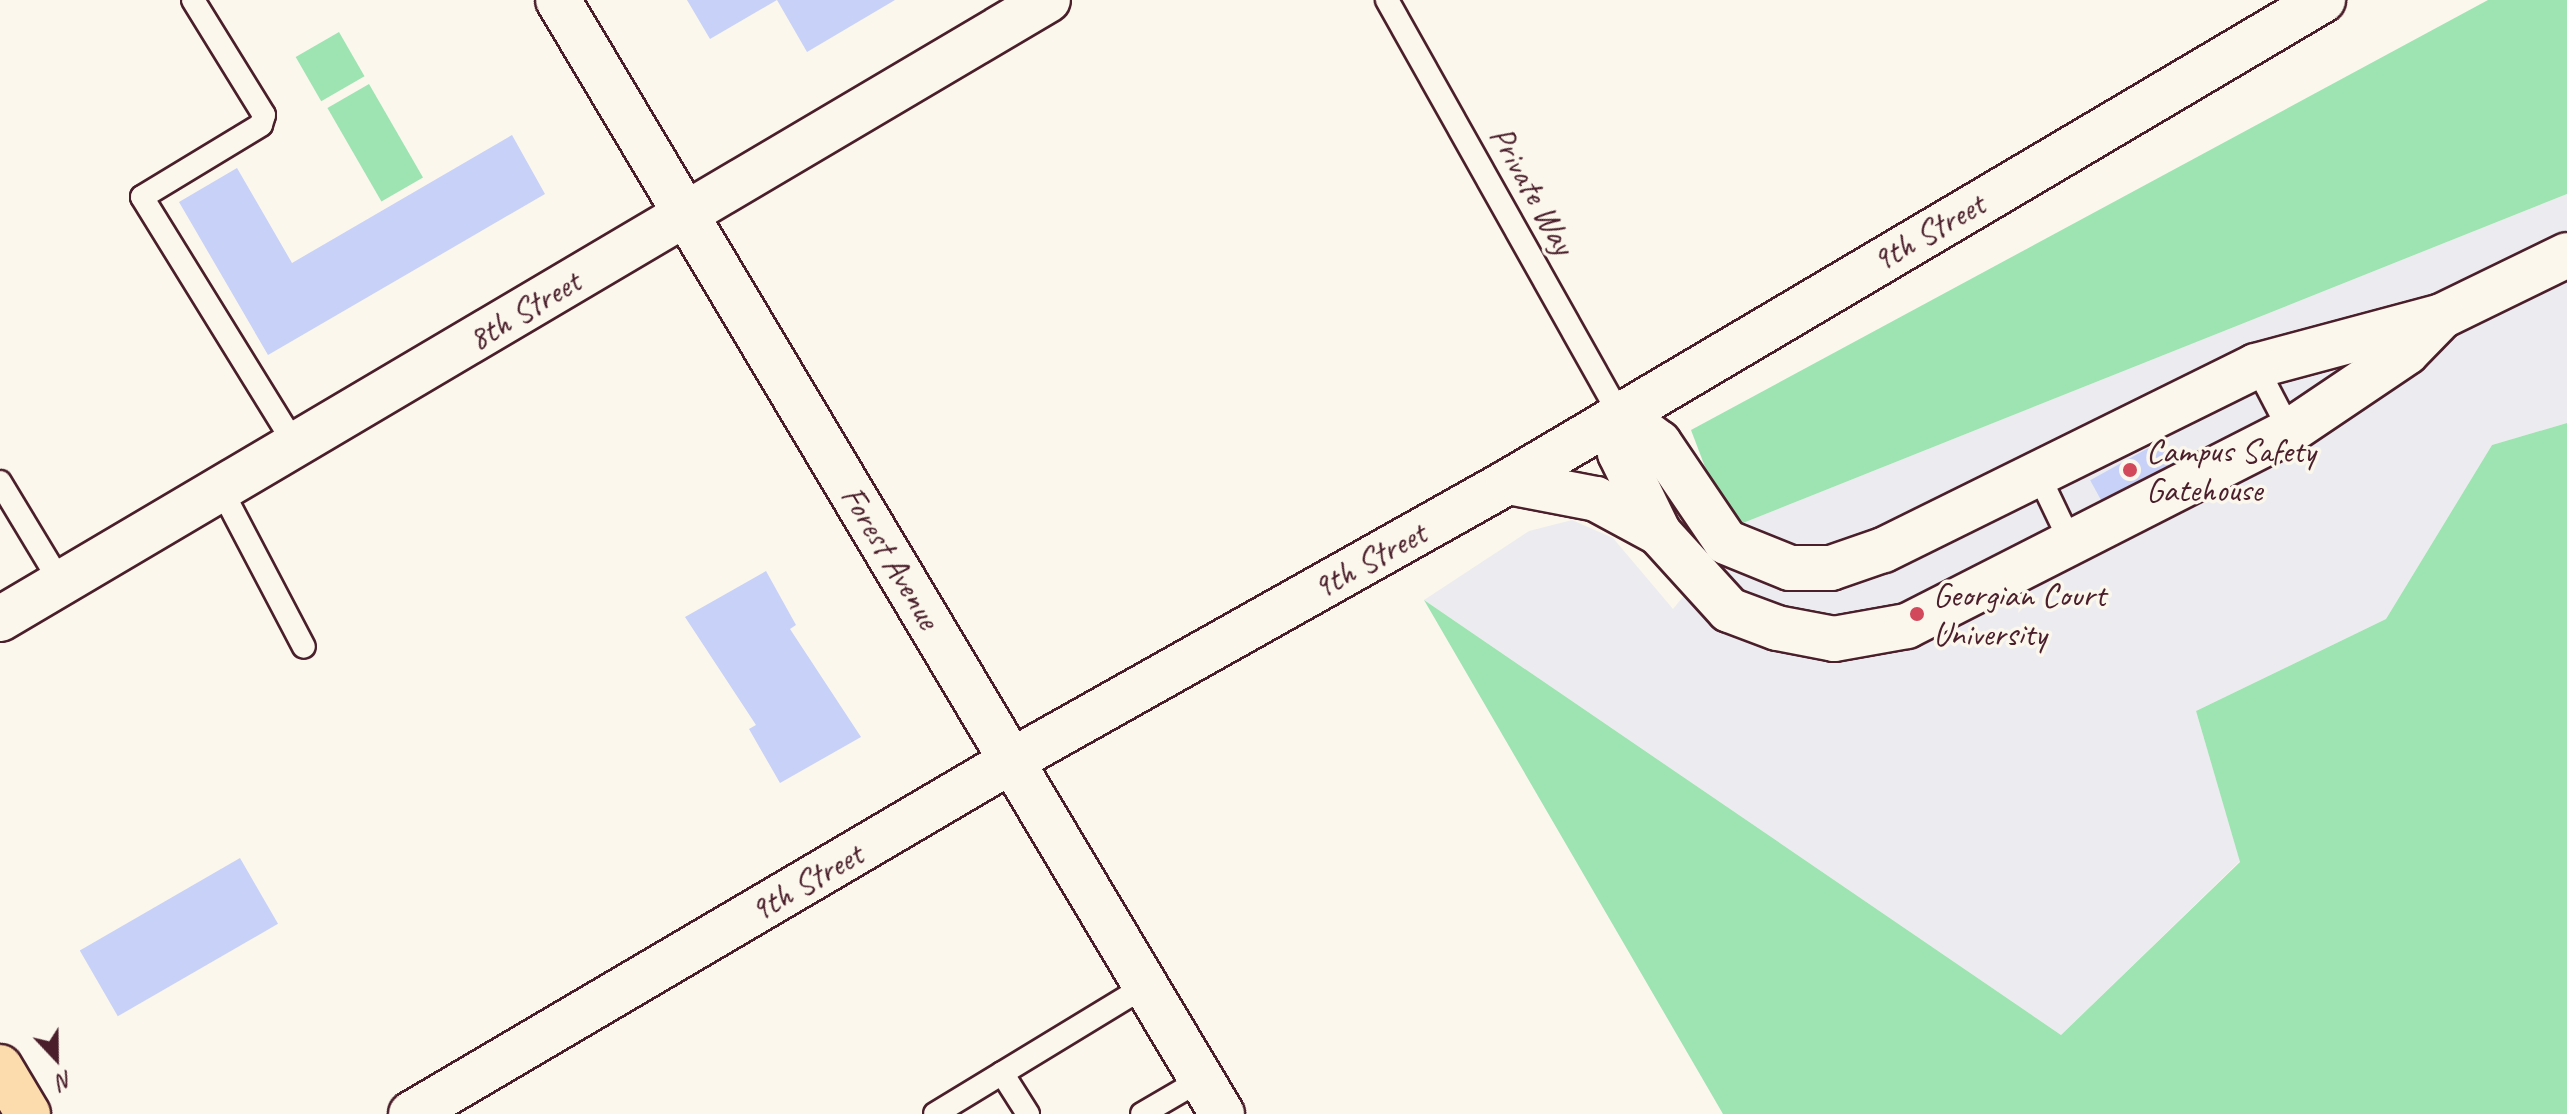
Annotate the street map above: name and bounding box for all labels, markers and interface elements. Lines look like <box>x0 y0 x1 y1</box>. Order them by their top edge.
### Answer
street label: Private Way <box>1481 119 1585 261</box>
street label: 9th Street <box>1864 183 1992 281</box>
street label: 8th Street <box>460 261 588 359</box>
place label: Campus Safety Gatehouse <box>2146 430 2316 510</box>
marker: Campus Safety Gatehouse <box>2121 461 2139 479</box>
street label: Forest Avenue <box>833 478 949 636</box>
street label: 9th Street <box>1305 512 1433 608</box>
place label: Georgian Court University <box>1933 574 2106 654</box>
marker: Georgian Court University <box>1908 605 1926 623</box>
street label: 9th Street <box>742 833 870 931</box>
north arrow <box>16 1018 96 1098</box>
text: N <box>53 1065 77 1096</box>

